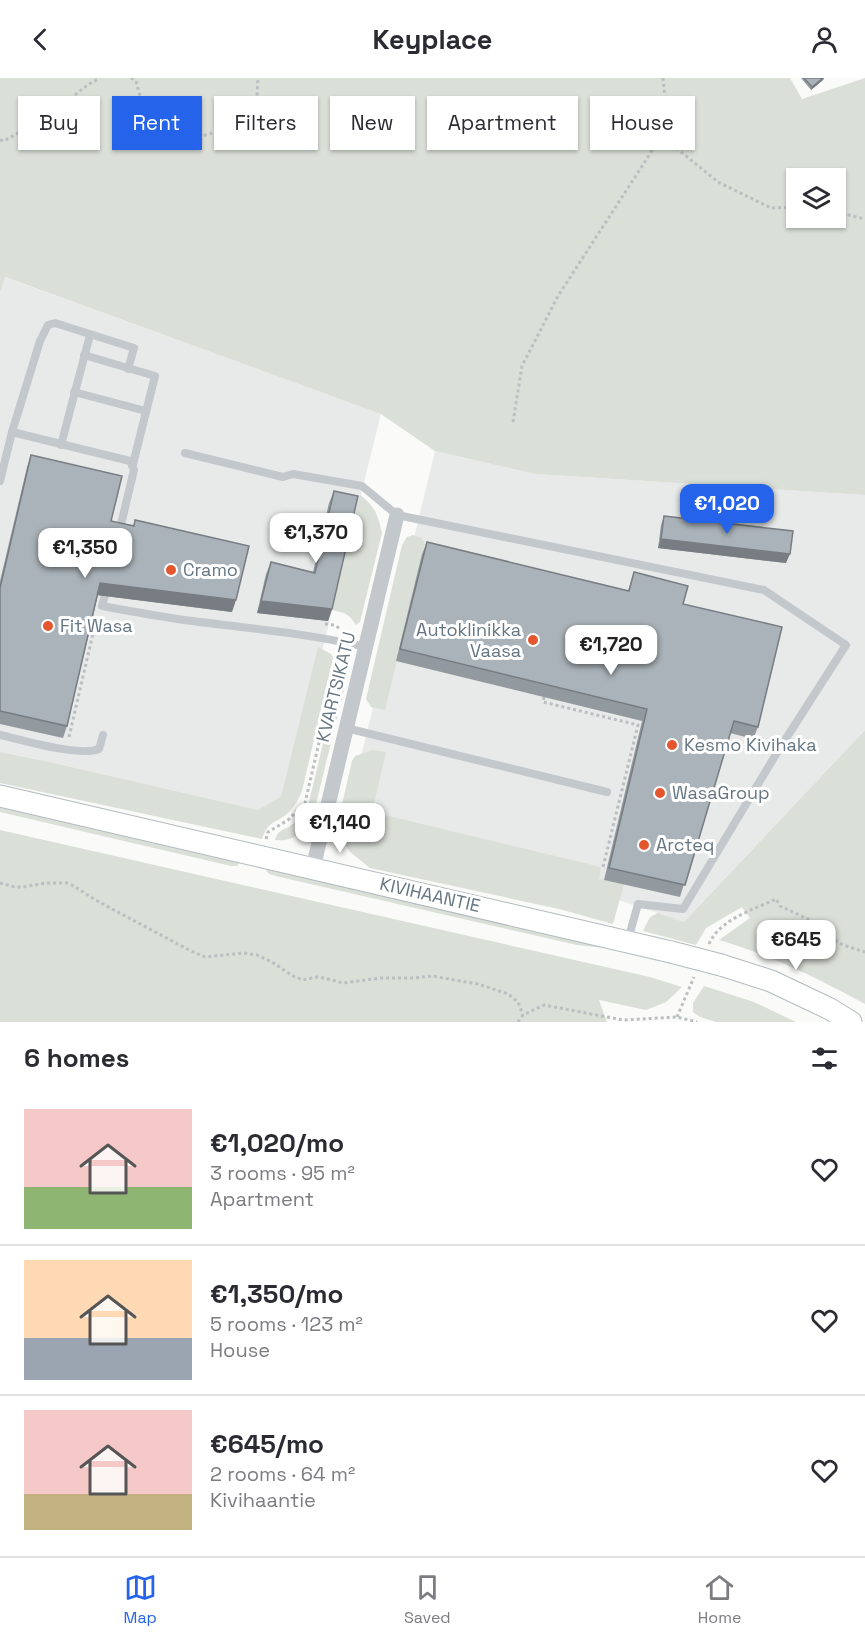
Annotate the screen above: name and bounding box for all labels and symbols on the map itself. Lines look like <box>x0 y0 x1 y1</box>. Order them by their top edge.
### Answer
pin: €1,020 <box>678 484 776 535</box>
pin: €1,370 <box>267 513 365 564</box>
pin: €1,350 <box>36 528 134 579</box>
place label: Cramo <box>183 558 238 581</box>
marker: Cramo <box>164 563 178 577</box>
place label: Fit Wasa <box>60 614 133 637</box>
place label: Autoklinikka Vaasa <box>416 618 521 662</box>
marker: Fit Wasa <box>41 619 55 633</box>
pin: €1,720 <box>562 625 660 676</box>
street label: KVARTSIKATU <box>311 629 360 744</box>
marker: Autoklinikka Vaasa <box>526 633 540 647</box>
place label: Kesmo Kivihaka <box>684 733 817 756</box>
marker: Kesmo Kivihaka <box>665 738 679 752</box>
place label: WasaGroup <box>672 781 770 804</box>
marker: WasaGroup <box>653 786 667 800</box>
pin: €1,140 <box>291 803 389 854</box>
place label: Arcteq <box>656 833 714 856</box>
marker: Arcteq <box>637 838 651 852</box>
street label: KIVIHAANTIE <box>378 872 483 917</box>
pin: €645 <box>760 920 832 971</box>

